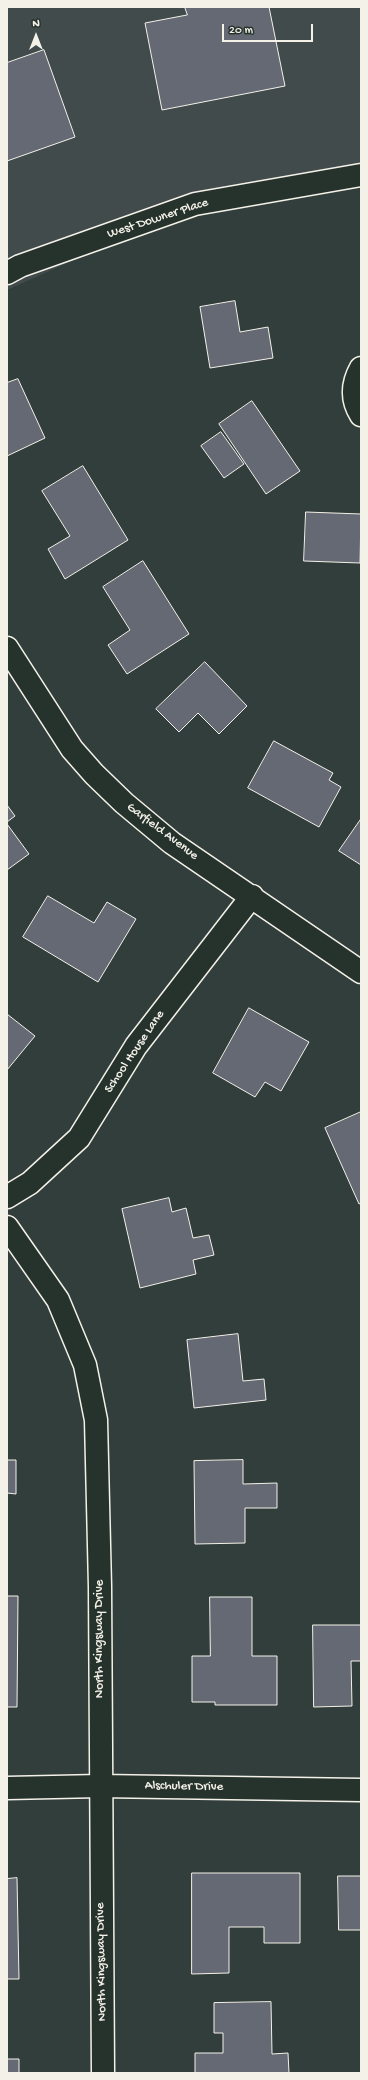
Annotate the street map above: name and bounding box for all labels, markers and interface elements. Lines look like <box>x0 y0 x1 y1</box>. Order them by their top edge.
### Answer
north arrow <box>16 16 56 56</box>
scale bar <box>224 16 315 42</box>
text: N <box>32 18 40 30</box>
text: 20 m <box>229 24 253 38</box>
street label: West Downer Place <box>106 195 210 243</box>
street label: Garfield Avenue <box>123 800 201 864</box>
street label: School House Lane <box>102 1008 168 1096</box>
street label: North Kingsway Drive <box>92 1580 108 1698</box>
street label: Alschuler Drive <box>145 1779 223 1795</box>
street label: North Kingsway Drive <box>93 1903 111 2021</box>

